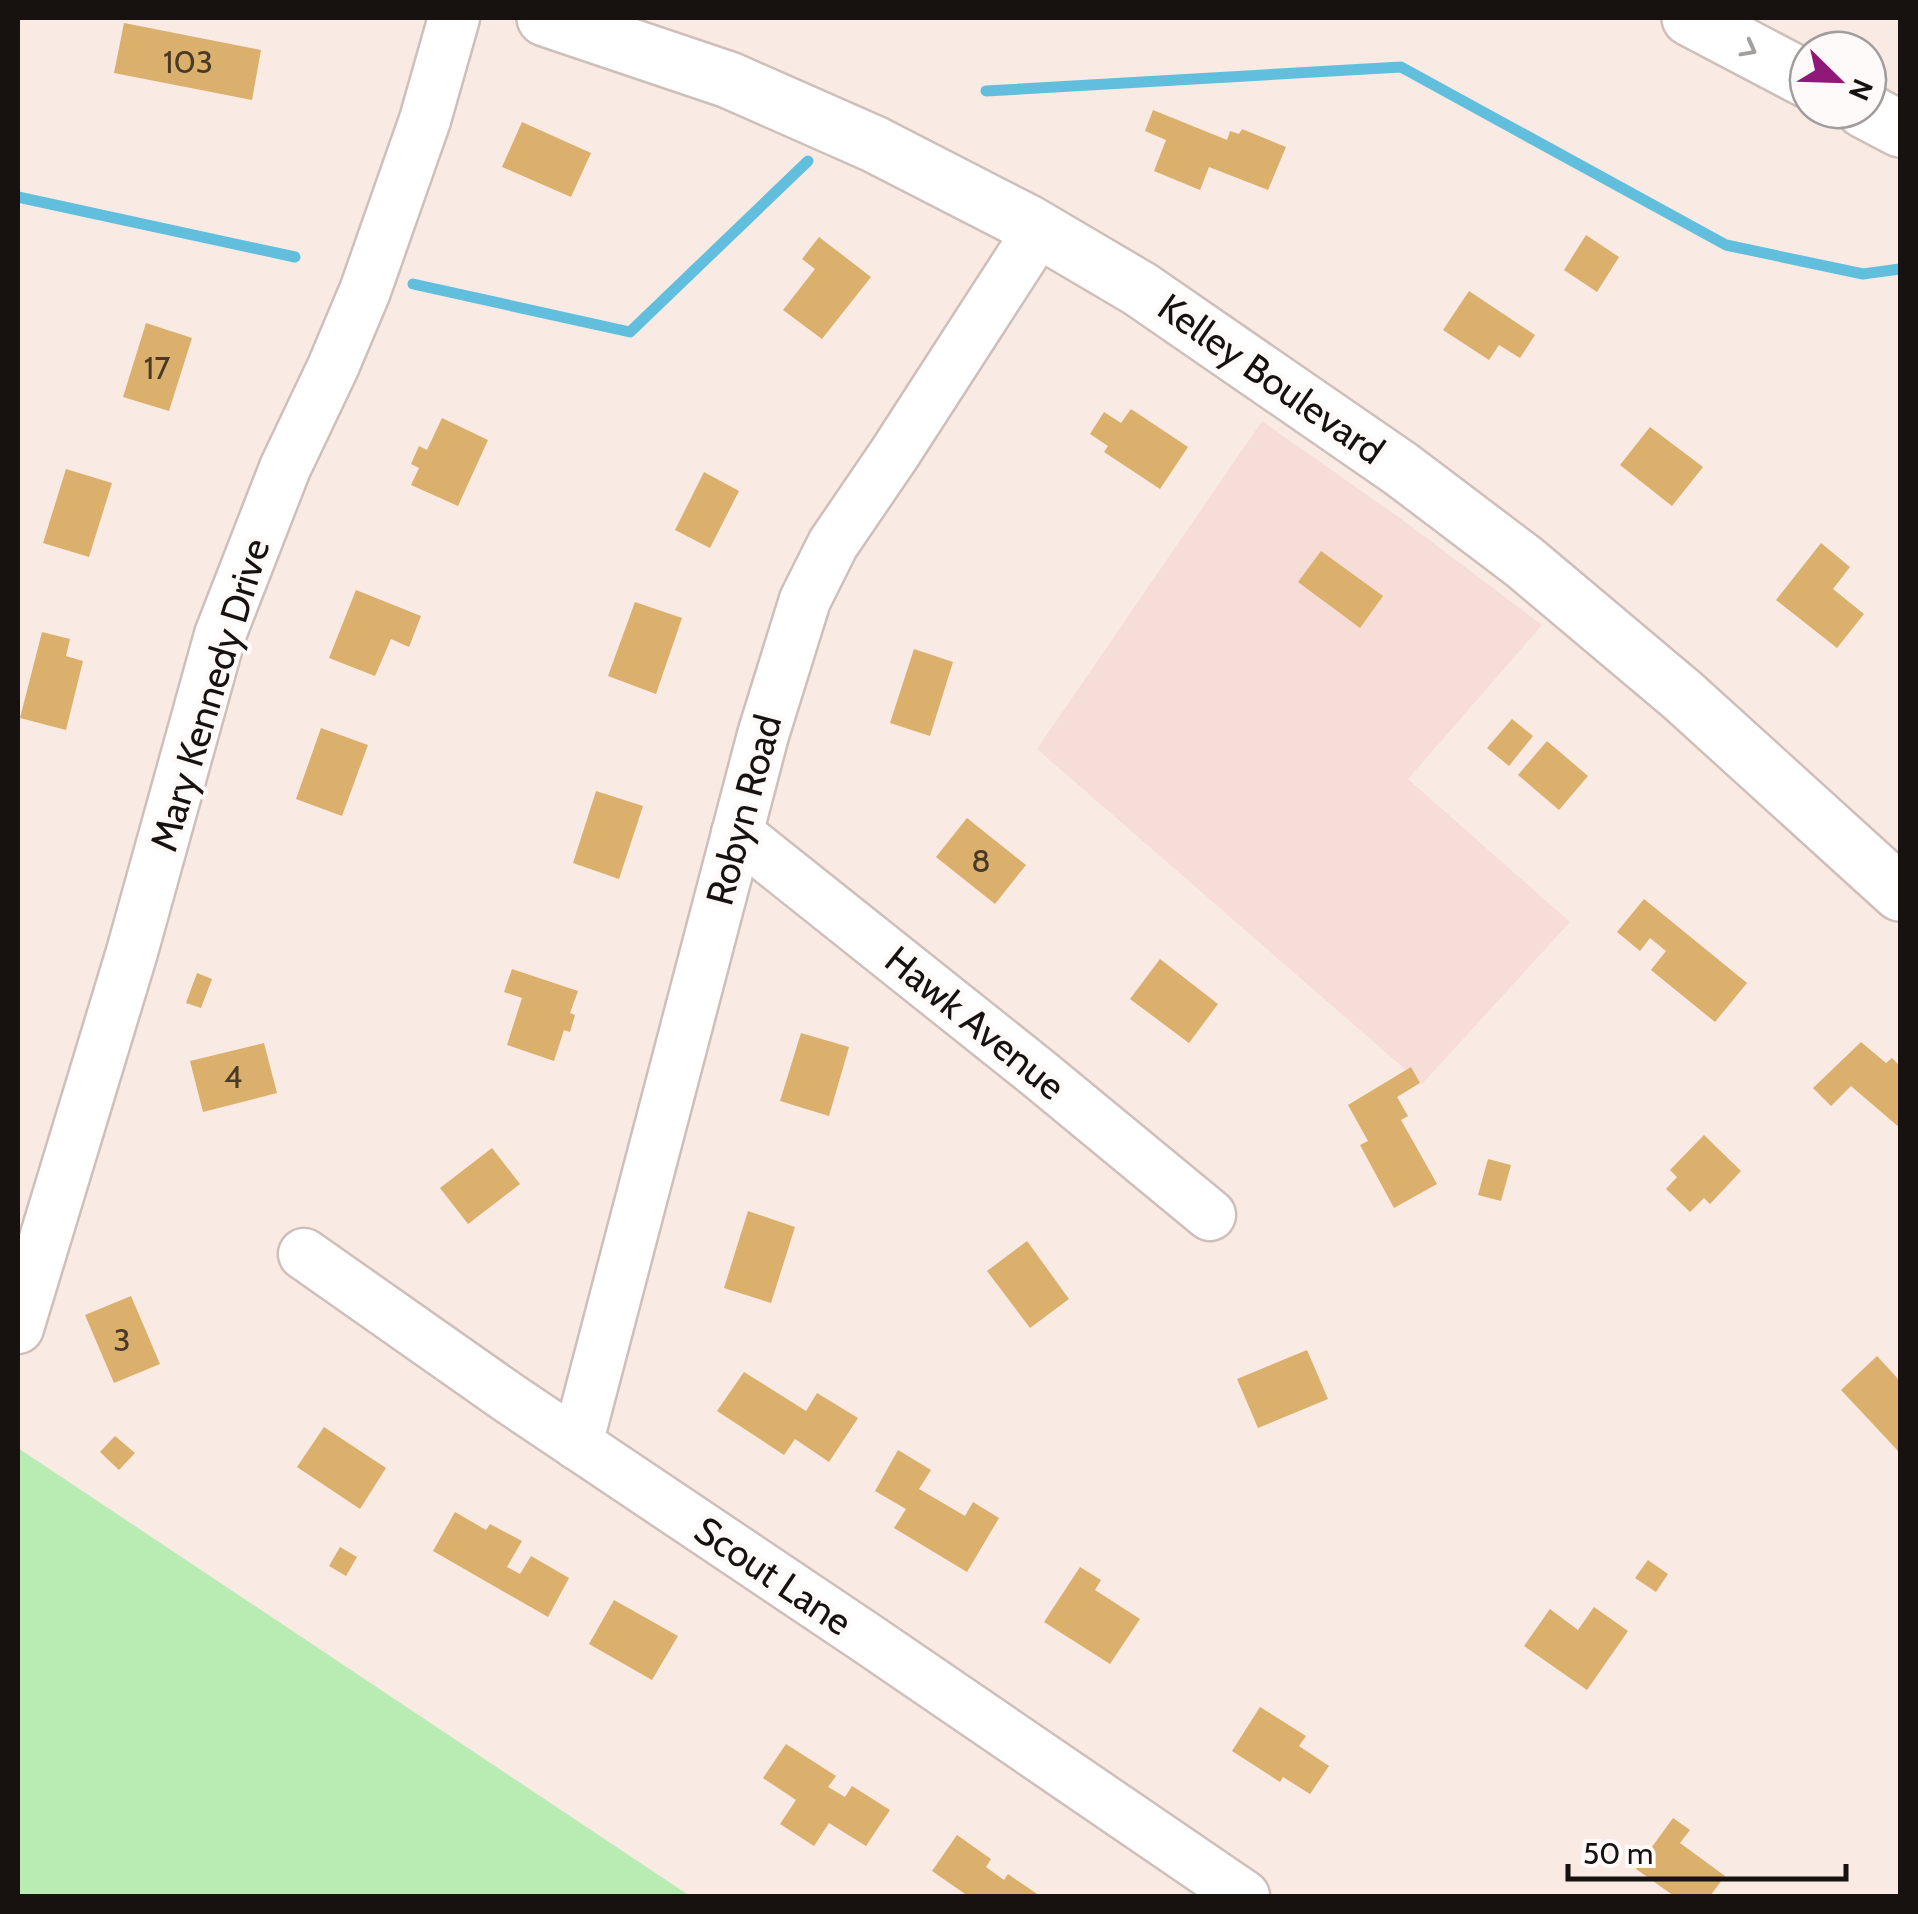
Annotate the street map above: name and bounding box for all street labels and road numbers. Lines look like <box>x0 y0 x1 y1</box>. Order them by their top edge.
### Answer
street label: Kelley Boulevard <box>1149 283 1393 474</box>
street label: Mary Kennedy Drive <box>140 533 279 857</box>
street label: Robyn Road <box>696 710 791 910</box>
street label: Hawk Avenue <box>876 936 1075 1109</box>
street label: Scout Lane <box>686 1506 861 1645</box>

